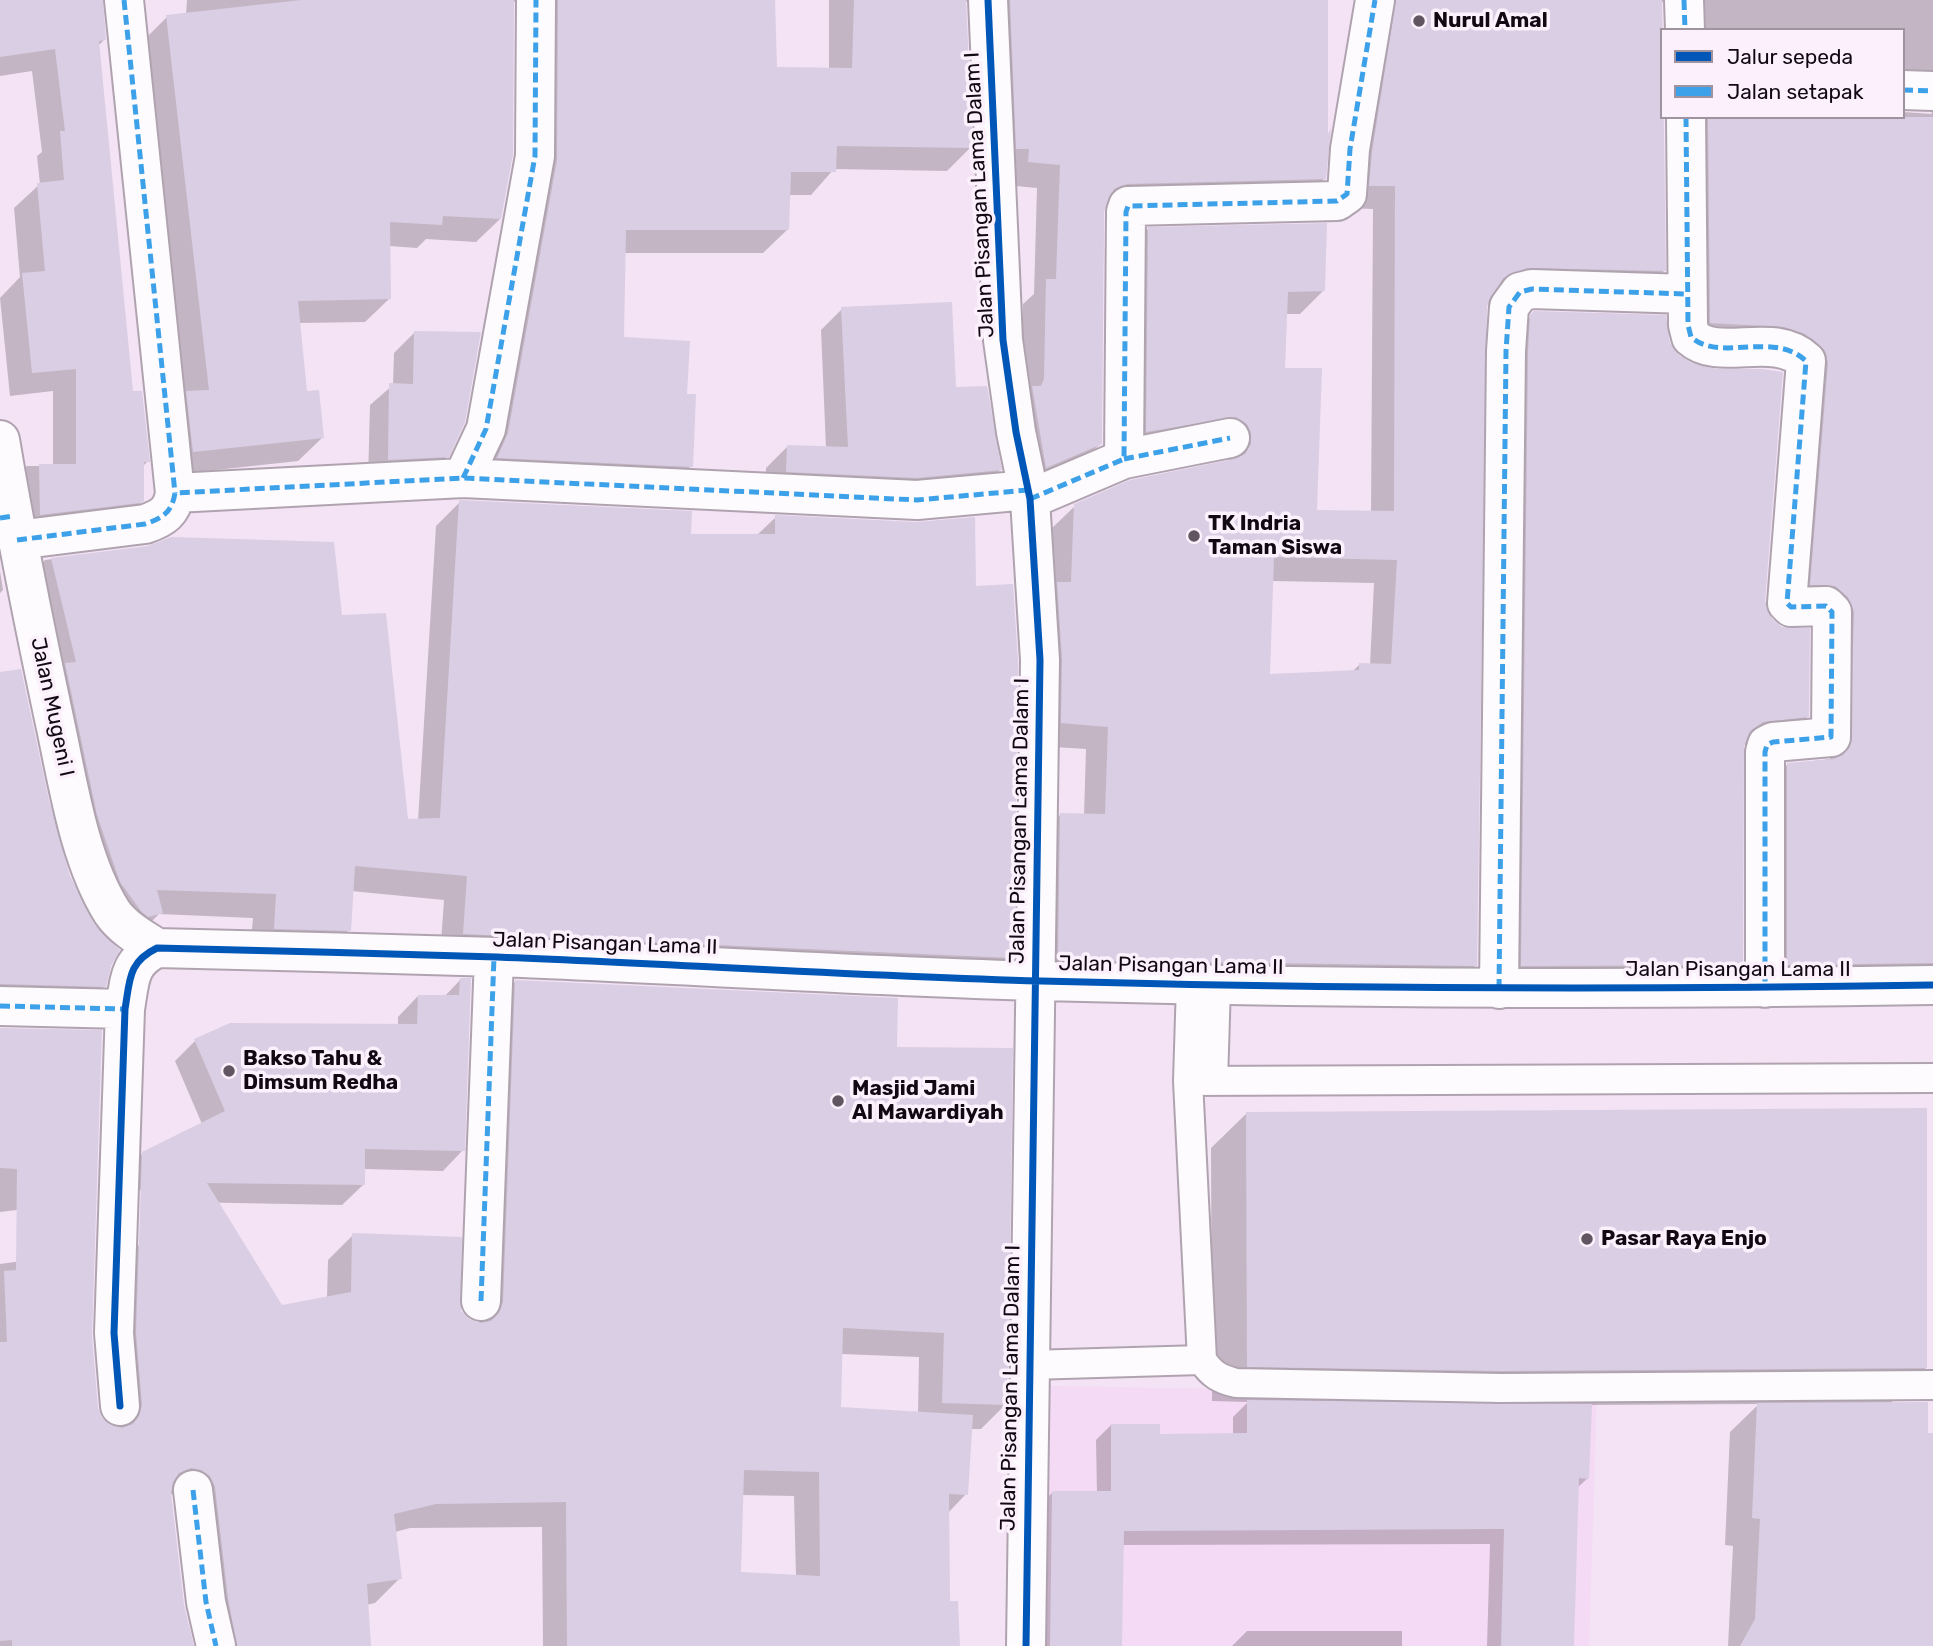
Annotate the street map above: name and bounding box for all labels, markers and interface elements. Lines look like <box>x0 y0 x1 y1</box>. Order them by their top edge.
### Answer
place label: Nurul Amal <box>1433 8 1548 34</box>
marker: Nurul Amal <box>1411 13 1427 29</box>
legend <box>1660 28 1905 119</box>
text: Jalur sepeda <box>1727 44 1853 69</box>
street label: Jalan Pisangan Lama Dalam I <box>960 51 1000 339</box>
text: Jalan setapak <box>1727 79 1864 104</box>
place label: TK Indria Taman Siswa <box>1208 511 1342 561</box>
marker: TK Indria Taman Siswa <box>1186 528 1202 544</box>
street label: Jalan Mugeni I <box>25 635 79 779</box>
street label: Jalan Pisangan Lama Dalam I <box>1005 678 1035 964</box>
street label: Jalan Pisangan Lama II <box>492 927 718 961</box>
street label: Jalan Pisangan Lama II <box>1058 951 1284 981</box>
street label: Jalan Pisangan Lama II <box>1625 957 1851 983</box>
place label: Bakso Tahu & Dimsum Redha <box>243 1046 398 1096</box>
marker: Bakso Tahu & Dimsum Redha <box>221 1063 237 1079</box>
place label: Masjid Jami Al Mawardiyah <box>852 1076 1004 1126</box>
marker: Masjid Jami Al Mawardiyah <box>830 1093 846 1109</box>
place label: Pasar Raya Enjo <box>1601 1226 1767 1252</box>
marker: Pasar Raya Enjo <box>1579 1231 1595 1247</box>
street label: Jalan Pisangan Lama Dalam I <box>996 1245 1026 1531</box>

